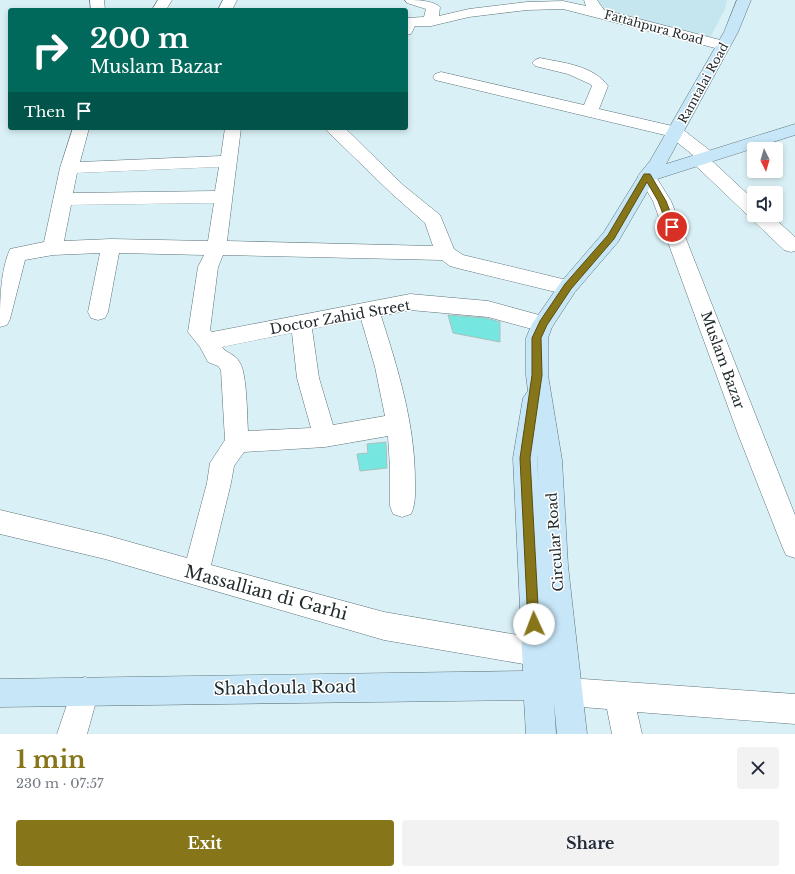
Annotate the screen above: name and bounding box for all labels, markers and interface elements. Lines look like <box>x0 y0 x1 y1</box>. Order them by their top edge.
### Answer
street label: Fattahpura Road <box>603 7 705 47</box>
text: 200 m <box>90 21 189 56</box>
icon: right <box>24 24 76 76</box>
street label: Ramtalai Road <box>675 40 731 126</box>
text: Muslam Bazar <box>90 56 222 78</box>
icon: arrive <box>73 100 95 122</box>
text: Then <box>24 102 65 121</box>
north arrow <box>747 142 783 178</box>
map controls <box>747 142 783 222</box>
button: sound <box>747 186 783 222</box>
pin <box>655 210 689 244</box>
icon: arrive <box>661 216 683 238</box>
street label: Doctor Zahid Street <box>268 296 412 338</box>
street label: Muslam Bazar <box>697 309 749 412</box>
street label: Circular Road <box>543 491 567 592</box>
street label: Massallian di Garhi <box>182 561 350 625</box>
position arrow <box>513 603 555 645</box>
street label: Shahdoula Road <box>214 676 357 700</box>
text: 1 min <box>16 745 86 774</box>
button: close <box>737 747 779 789</box>
text: 230 m · 07:57 <box>16 775 104 792</box>
button: Exit <box>16 820 394 866</box>
button: Share <box>402 820 779 866</box>

